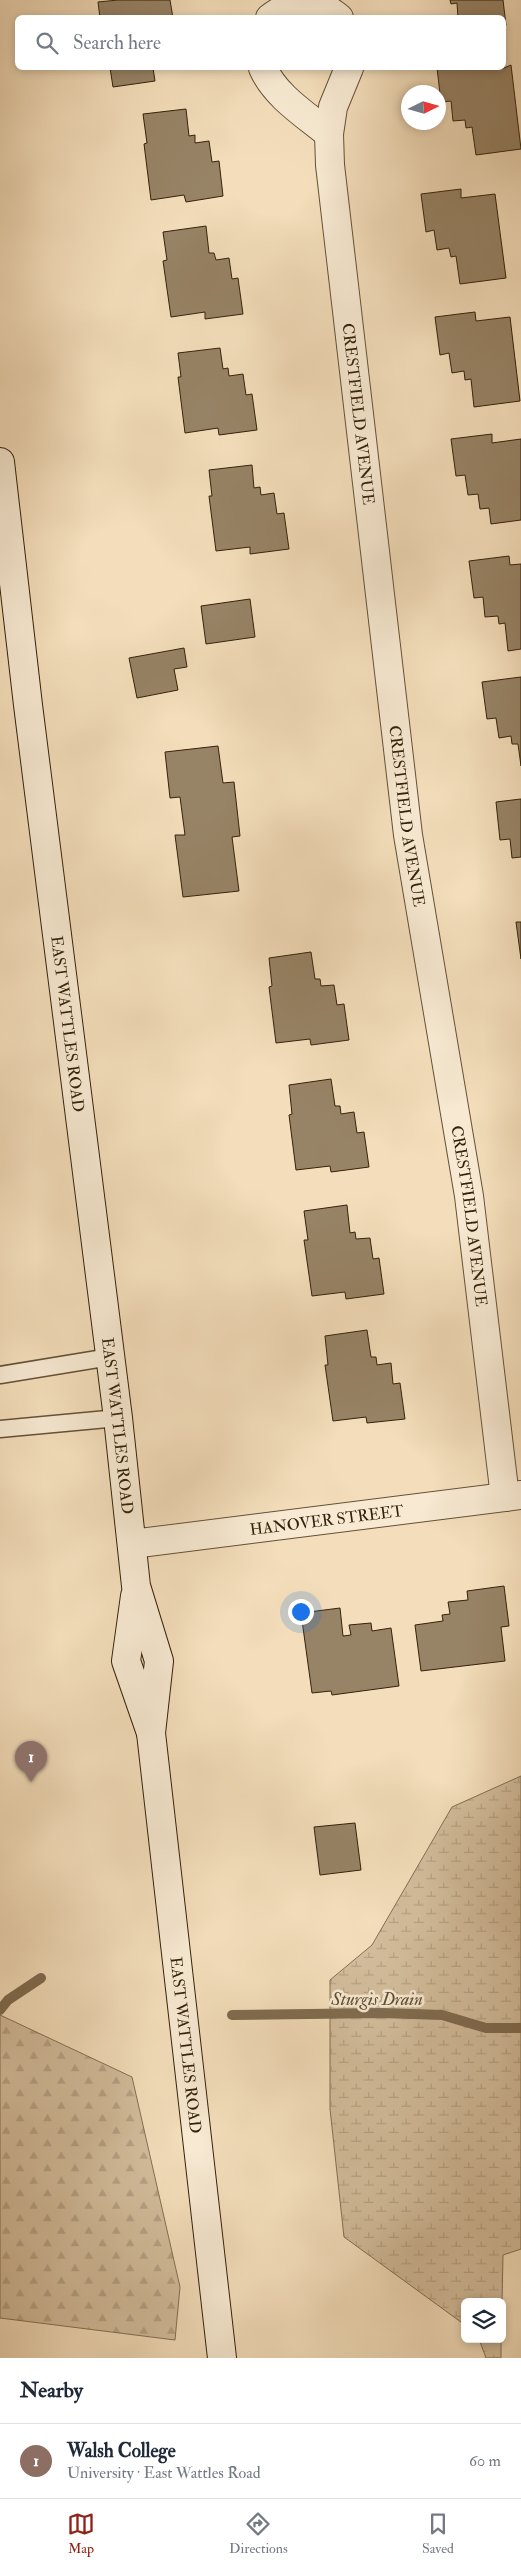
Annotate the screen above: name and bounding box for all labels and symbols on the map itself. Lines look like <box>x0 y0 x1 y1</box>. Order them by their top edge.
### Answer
north arrow <box>401 85 446 130</box>
street label: CRESTFIELD AVENUE <box>337 322 378 506</box>
street label: CRESTFIELD AVENUE <box>384 724 429 908</box>
street label: EAST WATTLES ROAD <box>46 935 88 1113</box>
street label: CRESTFIELD AVENUE <box>446 1124 491 1308</box>
street label: EAST WATTLES ROAD <box>97 1336 137 1515</box>
street label: HANOVER STREET <box>249 1501 405 1540</box>
your location <box>288 1599 314 1625</box>
pin: 1 <box>15 1741 47 1782</box>
street label: EAST WATTLES ROAD <box>166 1956 205 2135</box>
water label: Sturgis Drain <box>330 1988 423 2011</box>

